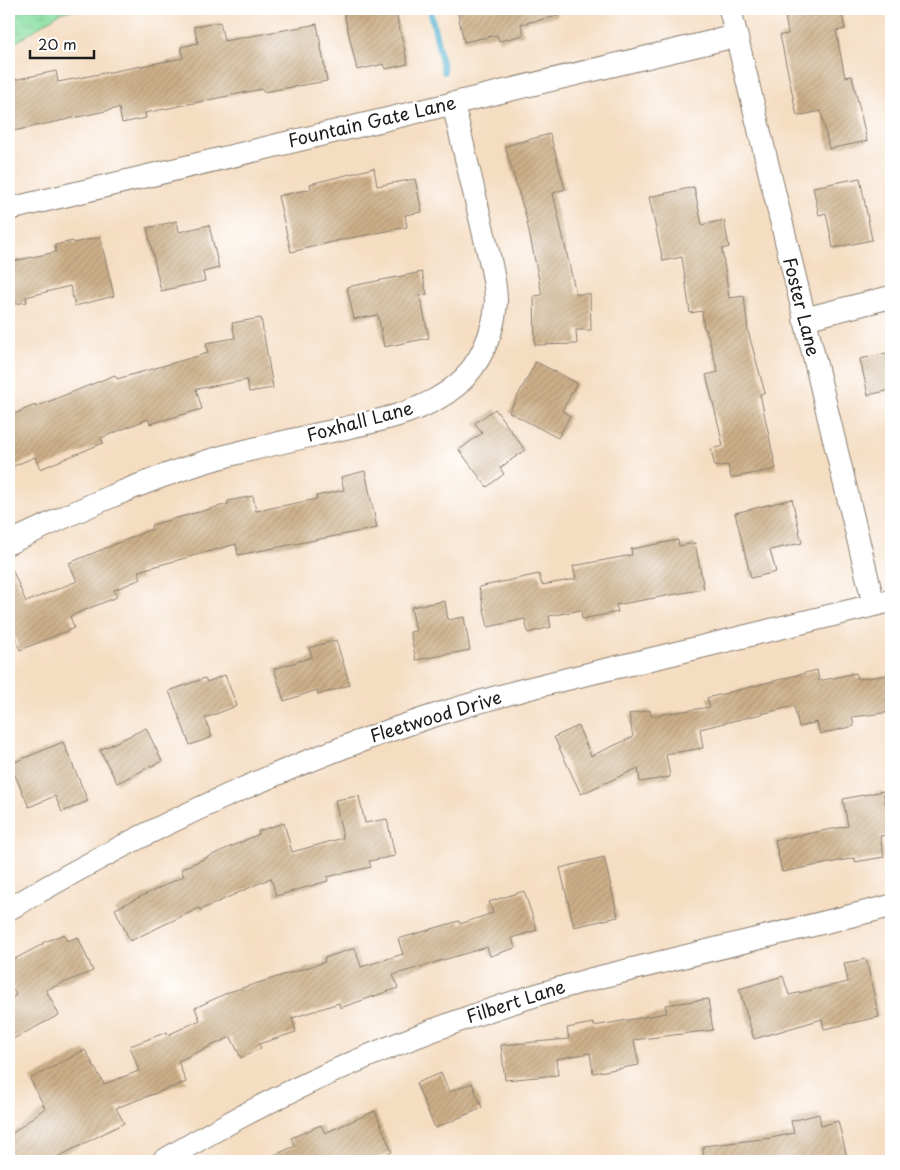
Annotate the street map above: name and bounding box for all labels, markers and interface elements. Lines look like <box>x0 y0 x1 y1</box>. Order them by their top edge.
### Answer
scale bar <box>30 28 94 60</box>
text: 20 m <box>38 32 77 55</box>
street label: Fountain Gate Lane <box>285 88 458 153</box>
street label: Foster Lane <box>777 254 828 359</box>
street label: Foxhall Lane <box>303 393 416 448</box>
street label: Fleetwood Drive <box>366 683 505 748</box>
street label: Filbert Lane <box>463 972 569 1029</box>

